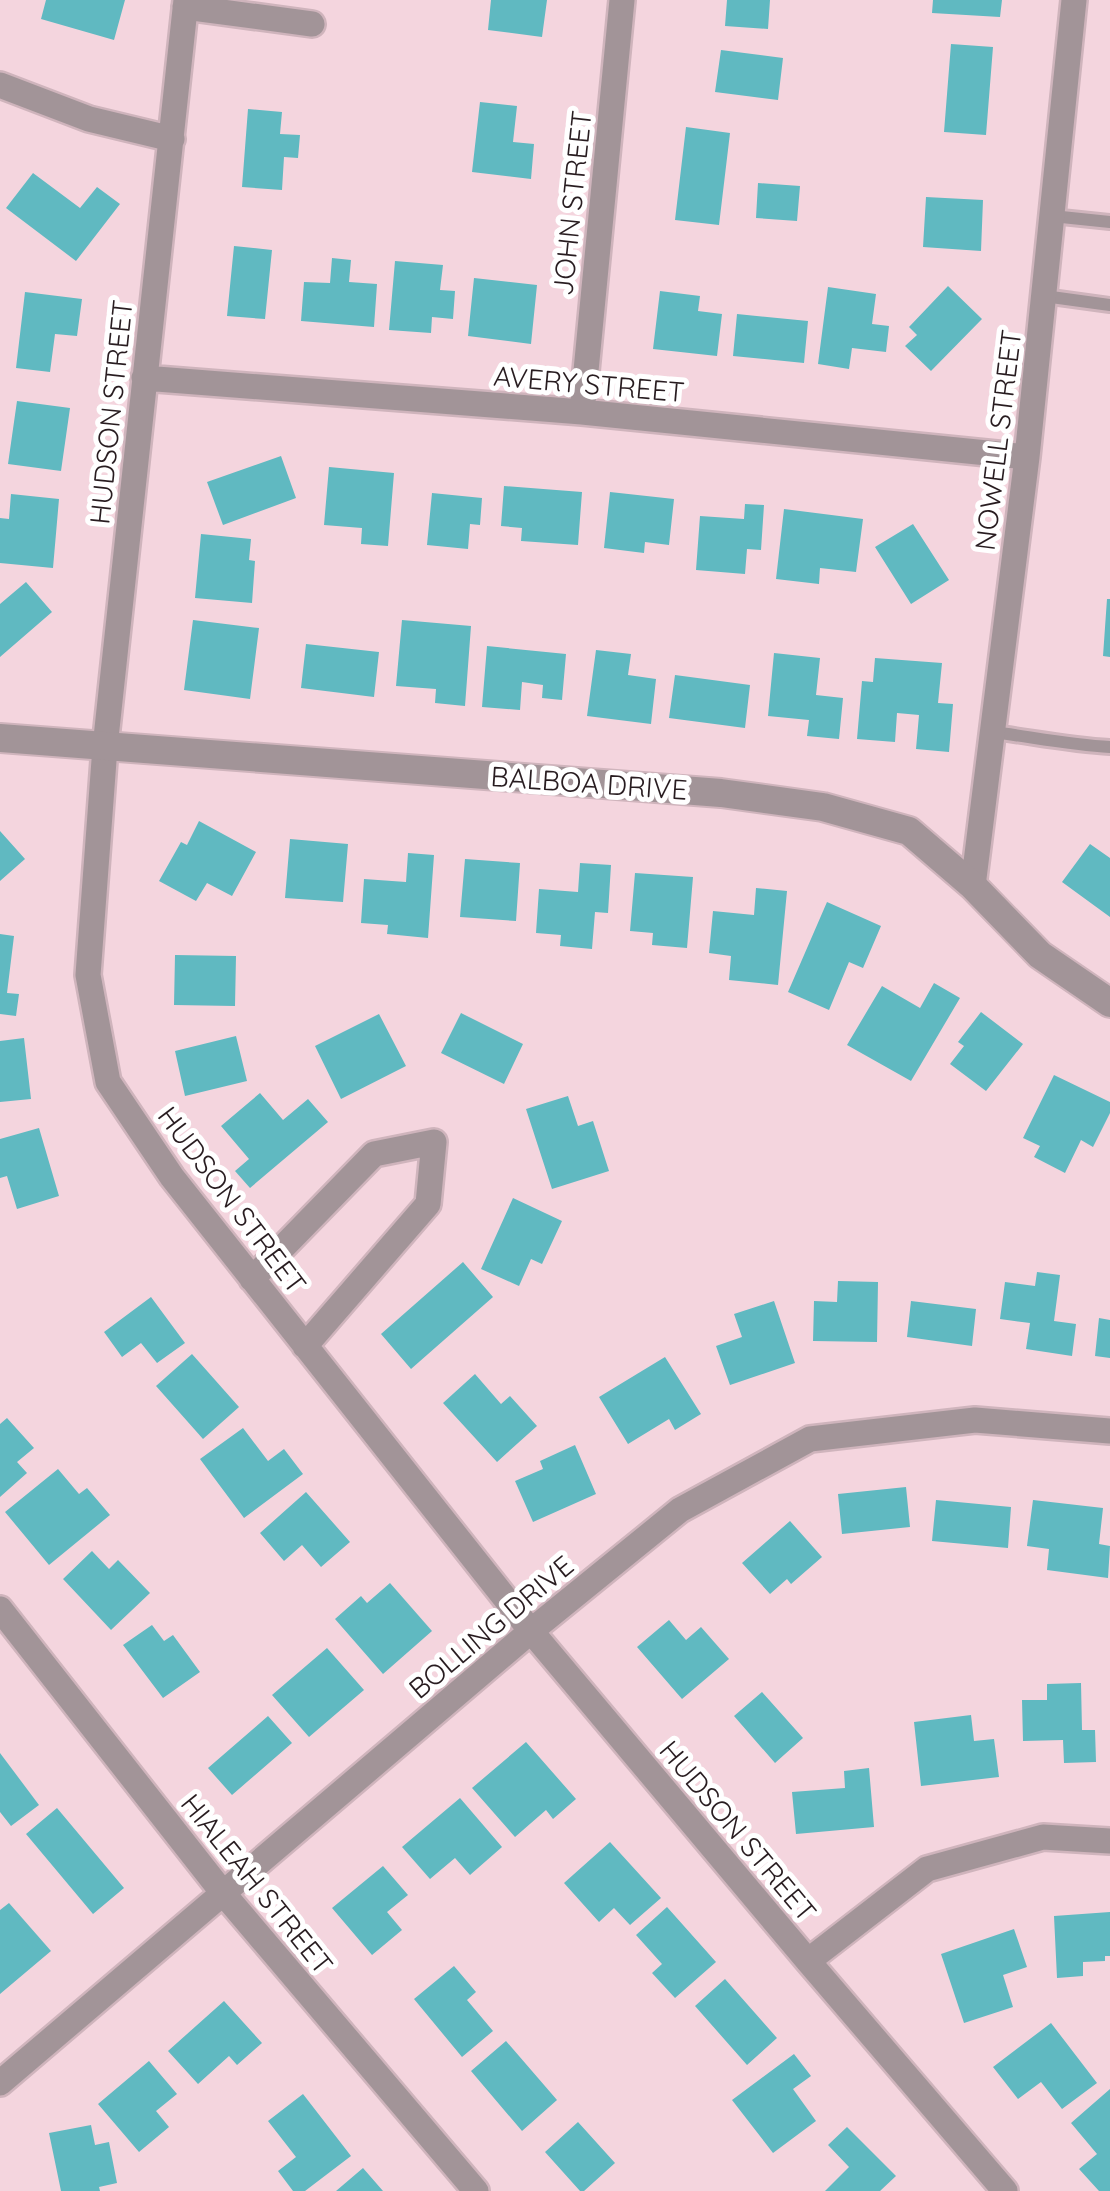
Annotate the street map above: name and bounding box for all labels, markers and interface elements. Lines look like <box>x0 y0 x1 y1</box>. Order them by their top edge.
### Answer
street label: JOHN STREET <box>544 109 599 297</box>
street label: HUDSON STREET <box>81 298 140 526</box>
street label: NOWELL STREET <box>967 328 1028 552</box>
street label: AVERY STREET <box>492 358 686 409</box>
street label: BALBOA DRIVE <box>490 758 688 807</box>
street label: HUDSON STREET <box>151 1099 314 1300</box>
street label: BOLLING DRIVE <box>401 1548 580 1706</box>
street label: HUDSON STREET <box>652 1733 824 1928</box>
street label: HIALEAH STREET <box>174 1786 341 1981</box>

